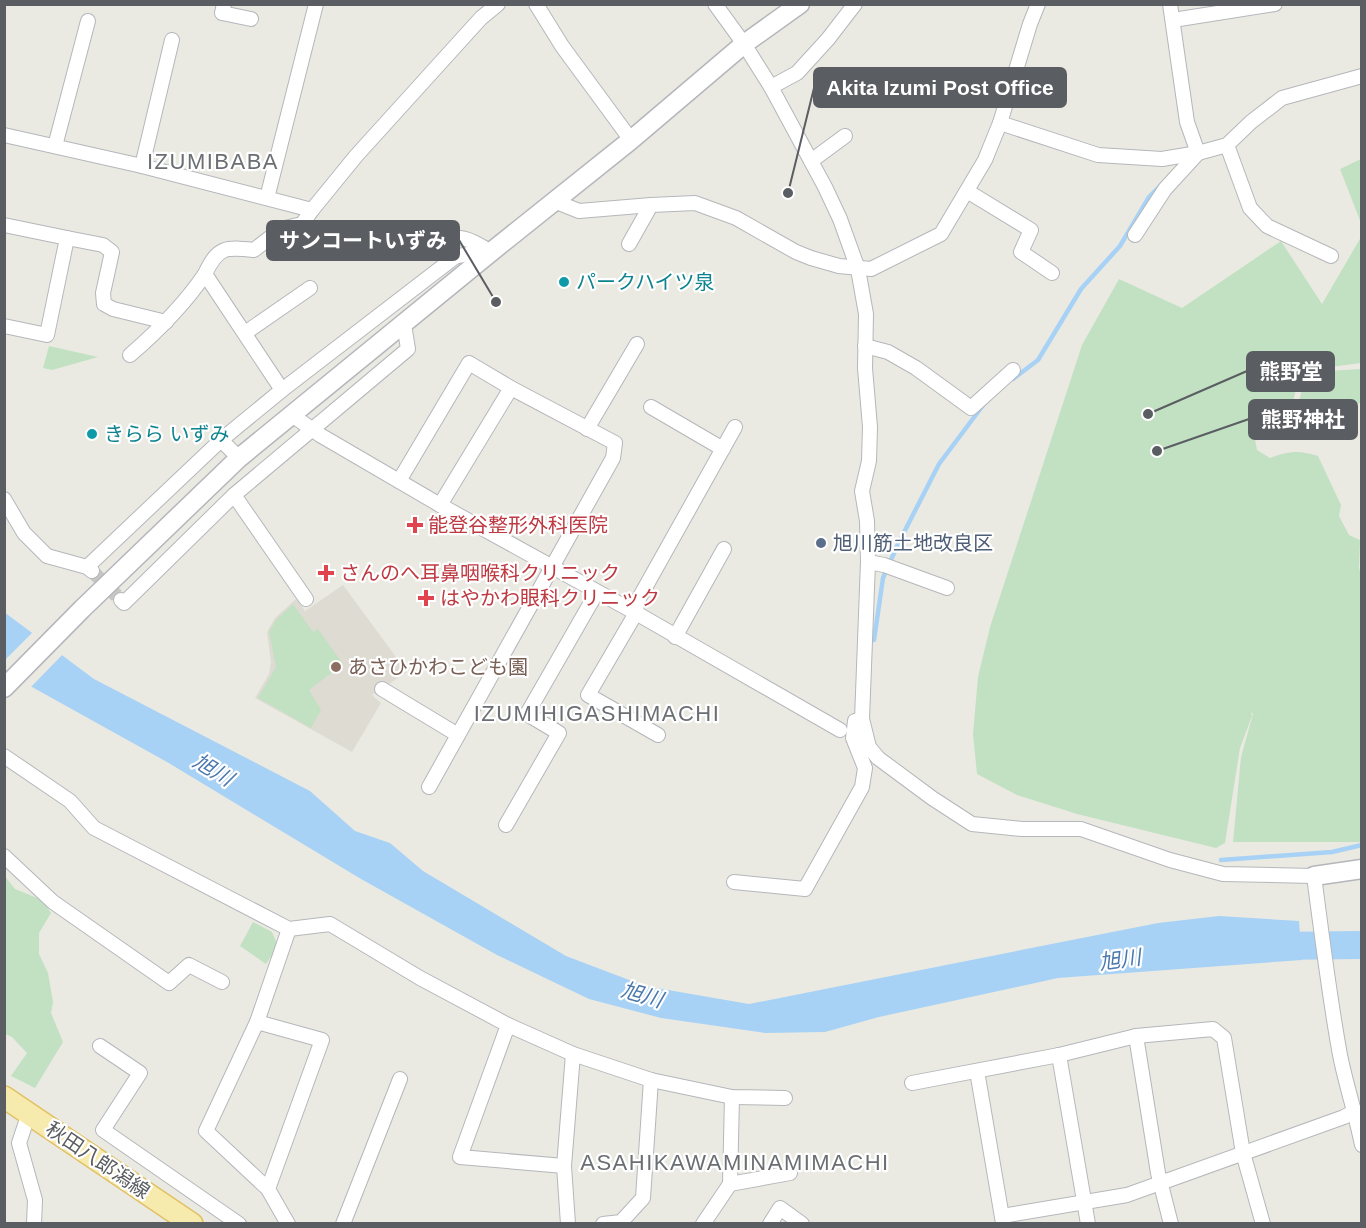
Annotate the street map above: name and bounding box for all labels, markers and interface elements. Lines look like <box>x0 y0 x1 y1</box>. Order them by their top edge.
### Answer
callout: Akita Izumi Post Office <box>814 68 1066 107</box>
text: Akita Izumi Post Office <box>826 76 1054 99</box>
district label: IZUMIBABA <box>147 149 279 174</box>
callout: サンコートいずみ <box>267 221 459 260</box>
text: サンコートいずみ <box>279 229 447 252</box>
place label: パークハイツ泉 <box>576 271 715 293</box>
marker: パークハイツ泉 <box>557 275 571 289</box>
callout: 熊野堂 <box>1247 352 1334 391</box>
text: 熊野堂 <box>1260 360 1323 383</box>
callout: 熊野神社 <box>1249 400 1357 439</box>
text: 熊野神社 <box>1261 408 1345 431</box>
place label: きらら いずみ <box>104 423 230 445</box>
marker: きらら いずみ <box>85 427 99 441</box>
place label: 能登谷整形外科医院 <box>428 514 608 536</box>
marker: 能登谷整形外科医院 <box>406 516 424 534</box>
place label: 旭川筋土地改良区 <box>833 532 993 554</box>
marker: 旭川筋土地改良区 <box>814 536 828 550</box>
place label: さんのへ耳鼻咽喉科クリニック <box>340 562 620 584</box>
marker: さんのへ耳鼻咽喉科クリニック <box>317 564 335 582</box>
place label: はやかわ眼科クリニック <box>440 587 660 609</box>
marker: はやかわ眼科クリニック <box>417 589 435 607</box>
place label: あさひかわこども園 <box>348 656 528 678</box>
marker: あさひかわこども園 <box>329 660 343 674</box>
district label: IZUMIHIGASHIMACHI <box>474 701 720 726</box>
water label: 旭川 <box>189 749 239 791</box>
water label: 旭川 <box>1098 945 1144 974</box>
water label: 旭川 <box>619 978 667 1012</box>
street label: 秋田八郎潟線 <box>42 1117 154 1203</box>
district label: ASAHIKAWAMINAMIMACHI <box>580 1150 890 1175</box>

